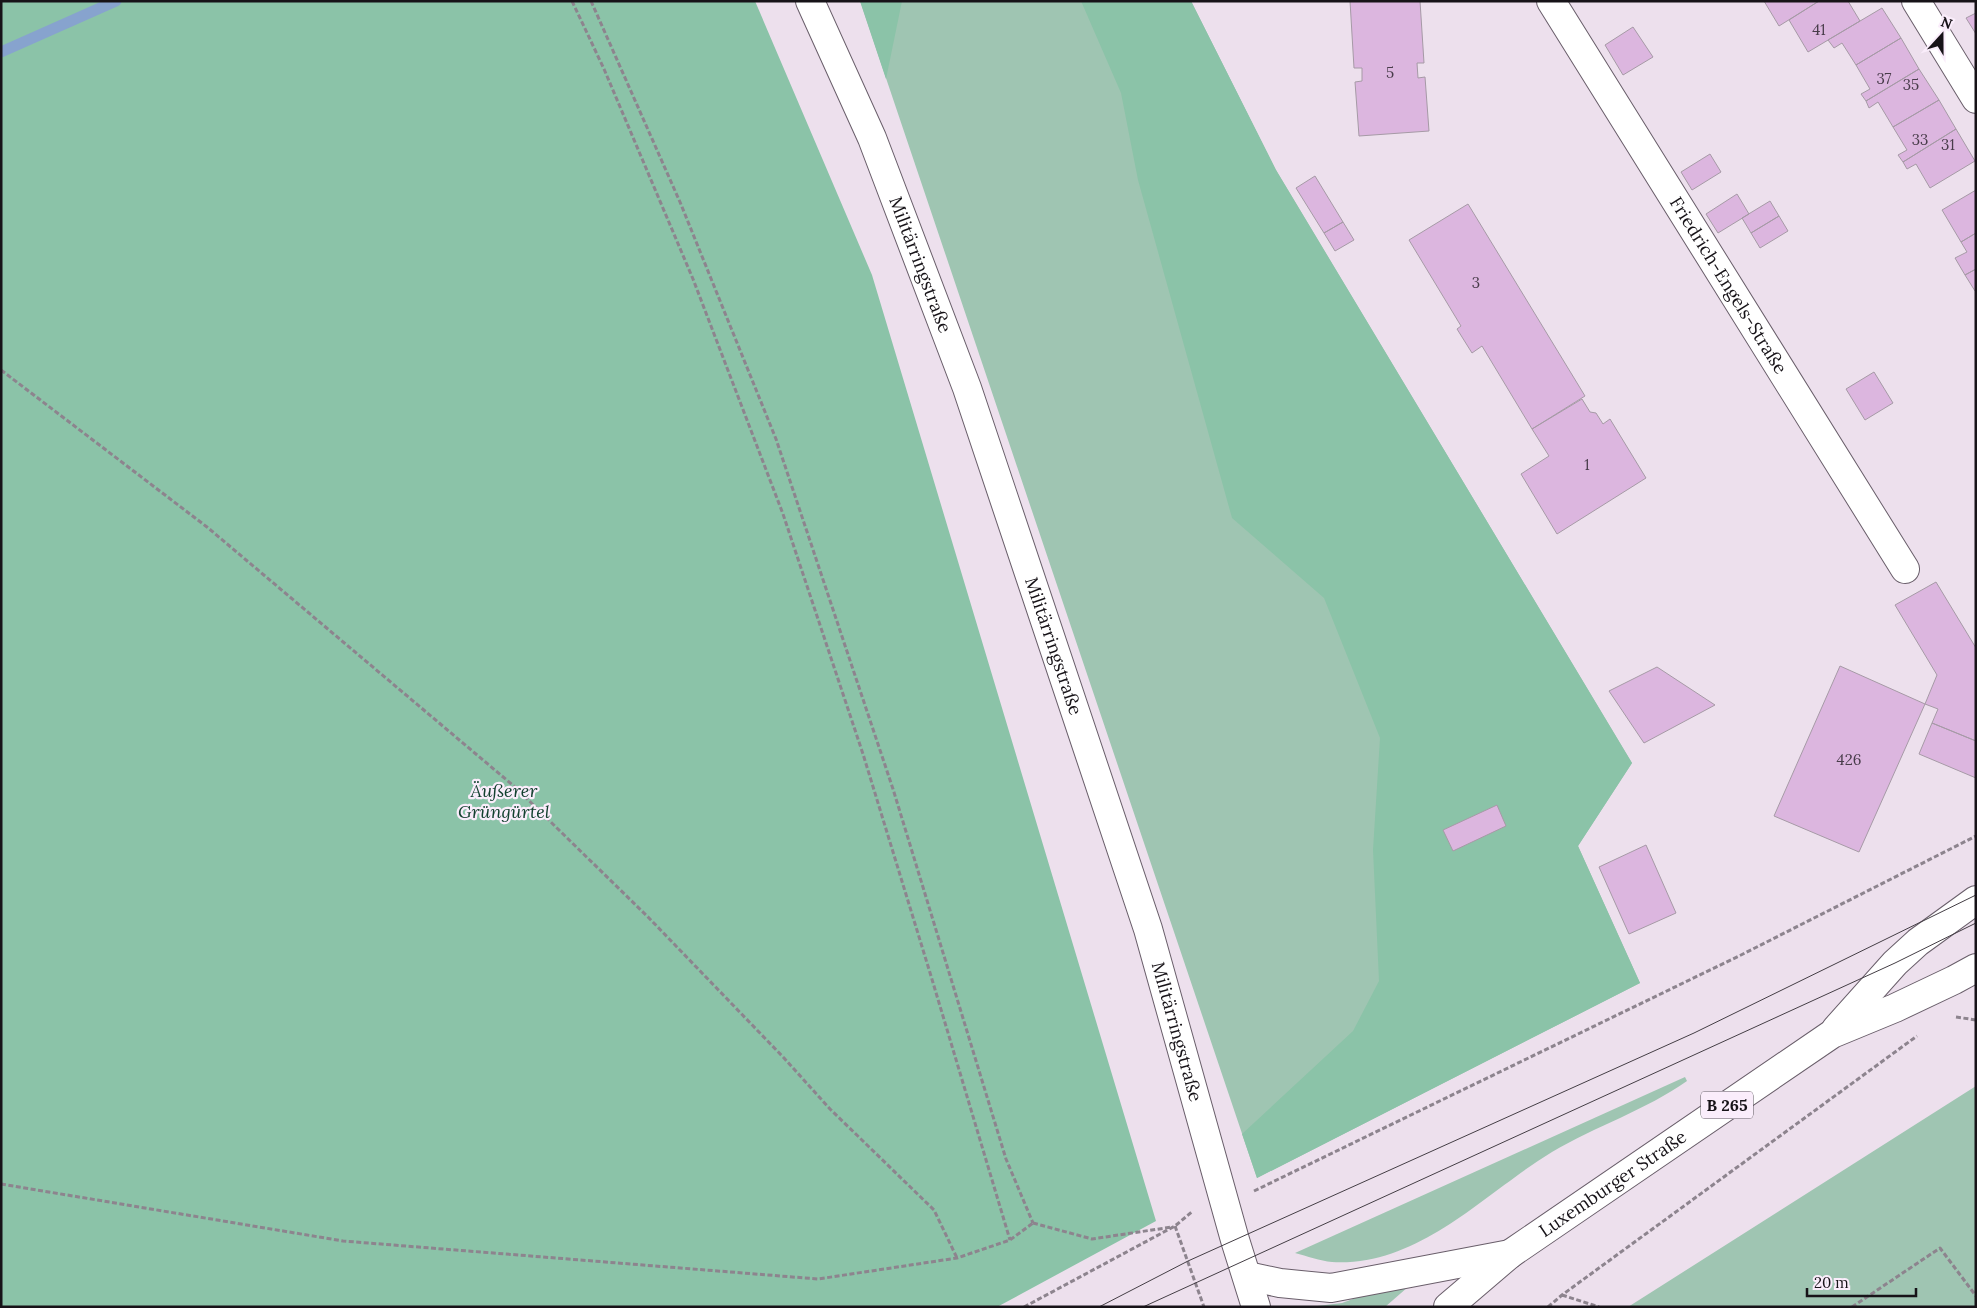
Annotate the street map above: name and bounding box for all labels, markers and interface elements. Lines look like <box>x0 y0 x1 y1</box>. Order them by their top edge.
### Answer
north arrow <box>1917 10 1967 60</box>
text: N <box>1938 13 1955 33</box>
house number: 41 <box>1812 20 1826 39</box>
house number: 5 <box>1386 63 1394 82</box>
house number: 37 <box>1877 69 1892 88</box>
house number: 35 <box>1903 75 1919 94</box>
house number: 33 <box>1912 130 1928 149</box>
house number: 31 <box>1941 135 1955 154</box>
street label: Friedrich-Engels-Straße <box>1665 192 1793 378</box>
street label: Militärringstraße <box>884 193 957 336</box>
house number: 3 <box>1472 273 1480 292</box>
house number: 1 <box>1584 455 1590 474</box>
street label: Militärringstraße <box>1020 574 1088 718</box>
house number: 426 <box>1837 750 1861 769</box>
park label: Äußerer Grüngürtel <box>458 779 550 823</box>
street label: Militärringstraße <box>1147 959 1208 1104</box>
road number: B 265 <box>1701 1092 1753 1118</box>
street label: Luxemburger Straße <box>1534 1125 1691 1242</box>
scale bar <box>1807 1266 1916 1298</box>
text: 20 m <box>1814 1273 1849 1292</box>

